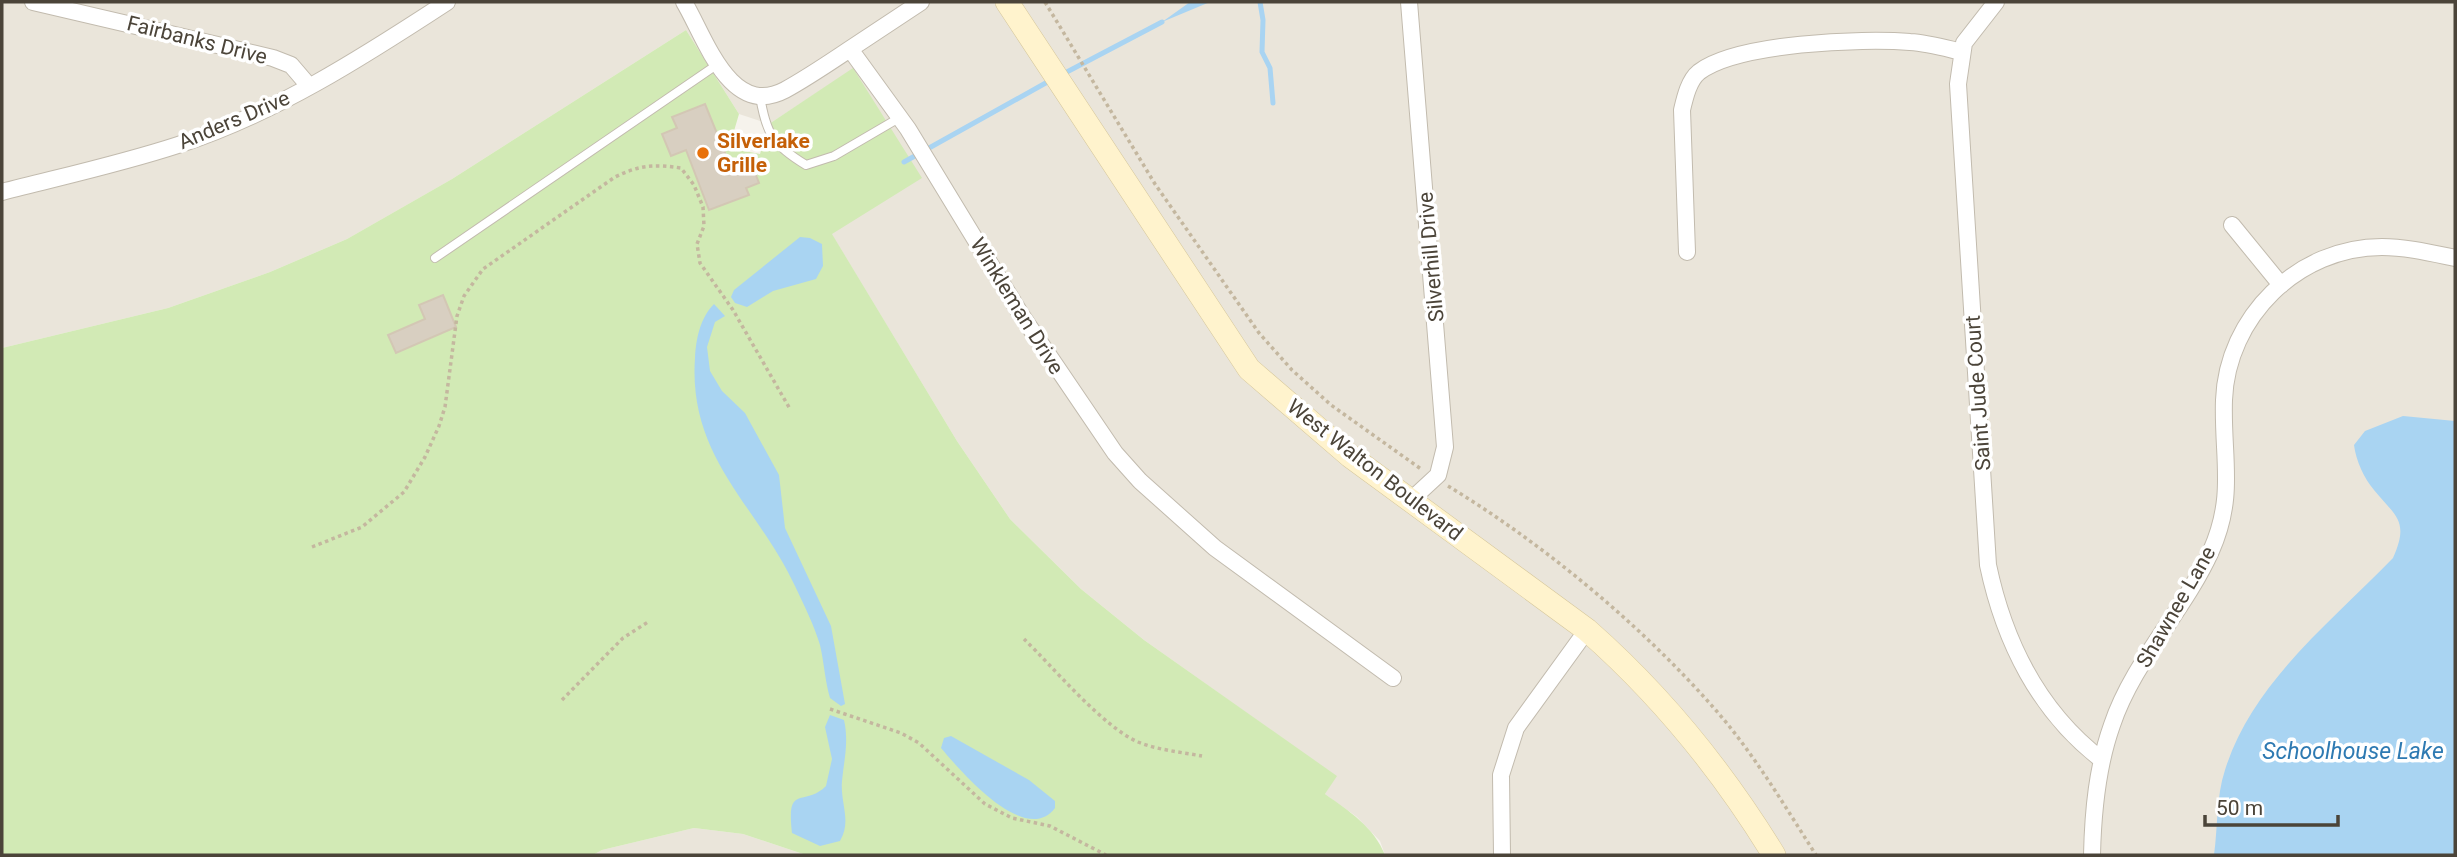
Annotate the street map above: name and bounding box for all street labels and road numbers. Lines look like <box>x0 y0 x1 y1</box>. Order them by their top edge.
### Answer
street label: Fairbanks Drive <box>124 11 270 69</box>
street label: Anders Drive <box>175 86 293 154</box>
street label: Silverhill Drive <box>1413 191 1449 323</box>
street label: Winkleman Drive <box>965 233 1069 379</box>
street label: Saint Jude Court <box>1961 314 1995 472</box>
street label: West Walton Boulevard <box>1283 394 1467 546</box>
street label: Shawnee Lane <box>2132 542 2220 672</box>

